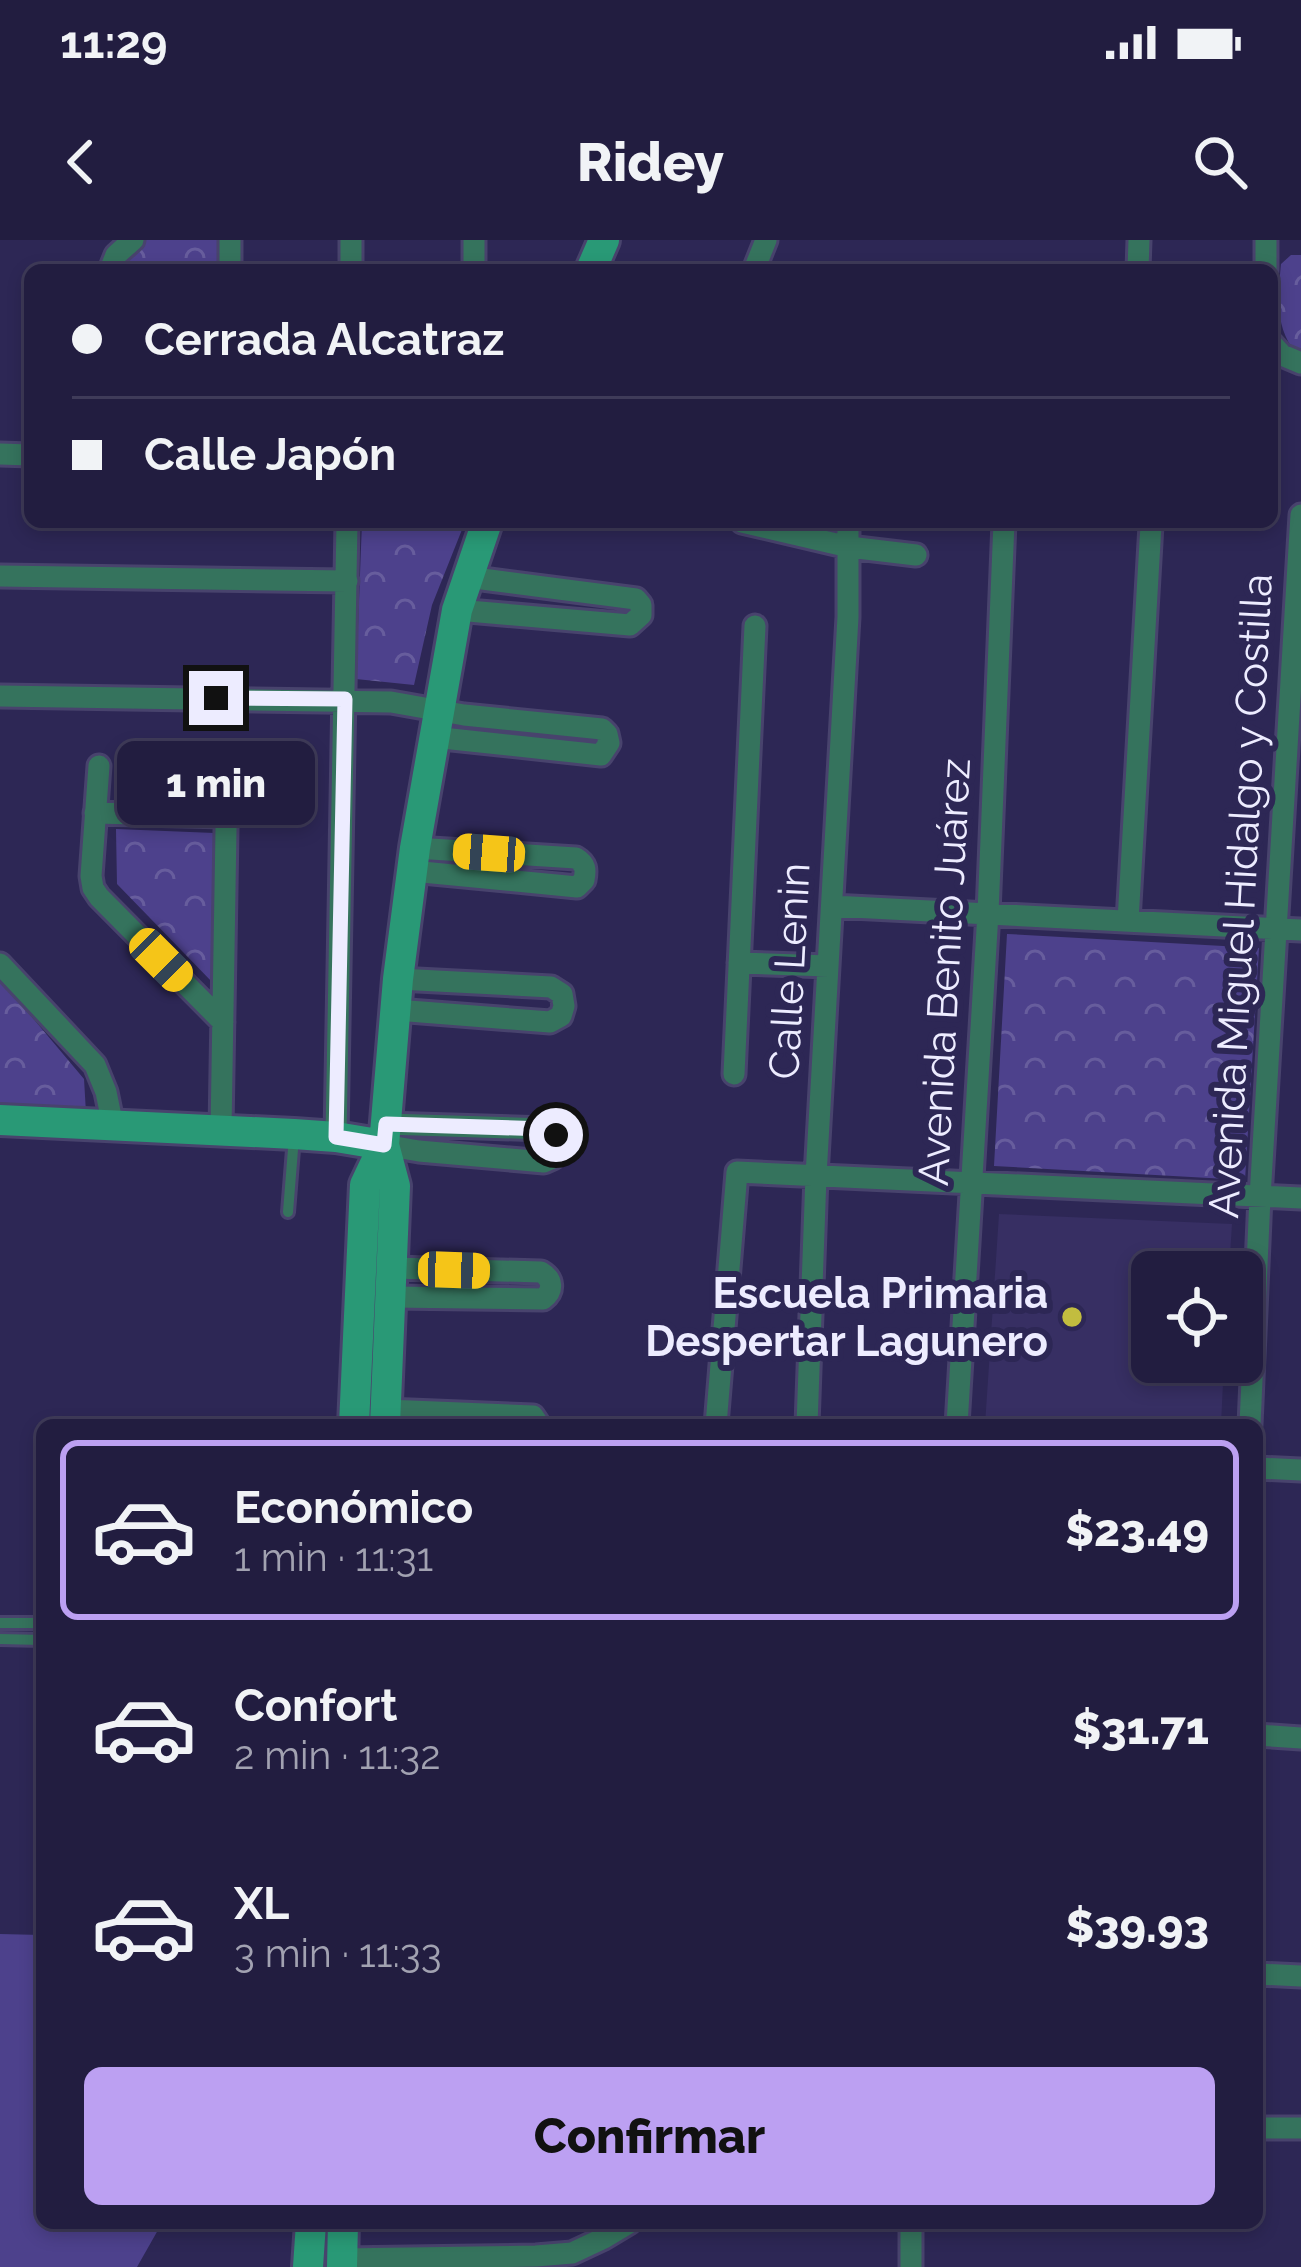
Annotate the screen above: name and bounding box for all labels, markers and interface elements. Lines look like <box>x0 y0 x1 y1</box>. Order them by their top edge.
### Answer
text: 11:29 <box>60 16 167 69</box>
icon: back <box>48 129 114 195</box>
icon: search <box>1187 129 1253 195</box>
text: Ridey <box>577 130 724 194</box>
text: Cerrada Alcatraz <box>144 313 505 366</box>
text: Calle Japón <box>144 428 396 481</box>
street label: Avenida Miguel Hidalgo y Costilla <box>1199 572 1282 1220</box>
route end <box>189 671 243 725</box>
callout: 1 min <box>117 740 315 824</box>
street label: Avenida Benito Juárez <box>909 757 980 1187</box>
text: 1 min <box>166 760 266 806</box>
car <box>452 833 526 873</box>
street label: Calle Lenin <box>759 862 820 1081</box>
car <box>123 922 199 998</box>
route start <box>529 1108 583 1162</box>
car <box>417 1251 491 1289</box>
map controls <box>1131 1251 1263 1383</box>
button: locate <box>1131 1251 1263 1383</box>
place label: Escuela Primaria Despertar Lagunero <box>645 1269 1048 1366</box>
marker: Escuela Primaria Despertar Lagunero <box>1059 1304 1085 1330</box>
icon: car <box>90 1476 198 1584</box>
text: Económico <box>234 1481 473 1534</box>
text: $23.49 <box>1065 1504 1209 1557</box>
text: 1 min · 11:31 <box>234 1534 433 1580</box>
icon: car <box>90 1674 198 1782</box>
text: Confort <box>234 1679 397 1732</box>
text: $31.71 <box>1072 1702 1209 1755</box>
text: 2 min · 11:32 <box>234 1732 440 1778</box>
icon: car <box>90 1872 198 1980</box>
text: XL <box>234 1877 289 1930</box>
text: $39.93 <box>1066 1900 1209 1953</box>
text: 3 min · 11:33 <box>234 1930 441 1976</box>
button: Confirmar <box>84 2067 1215 2205</box>

